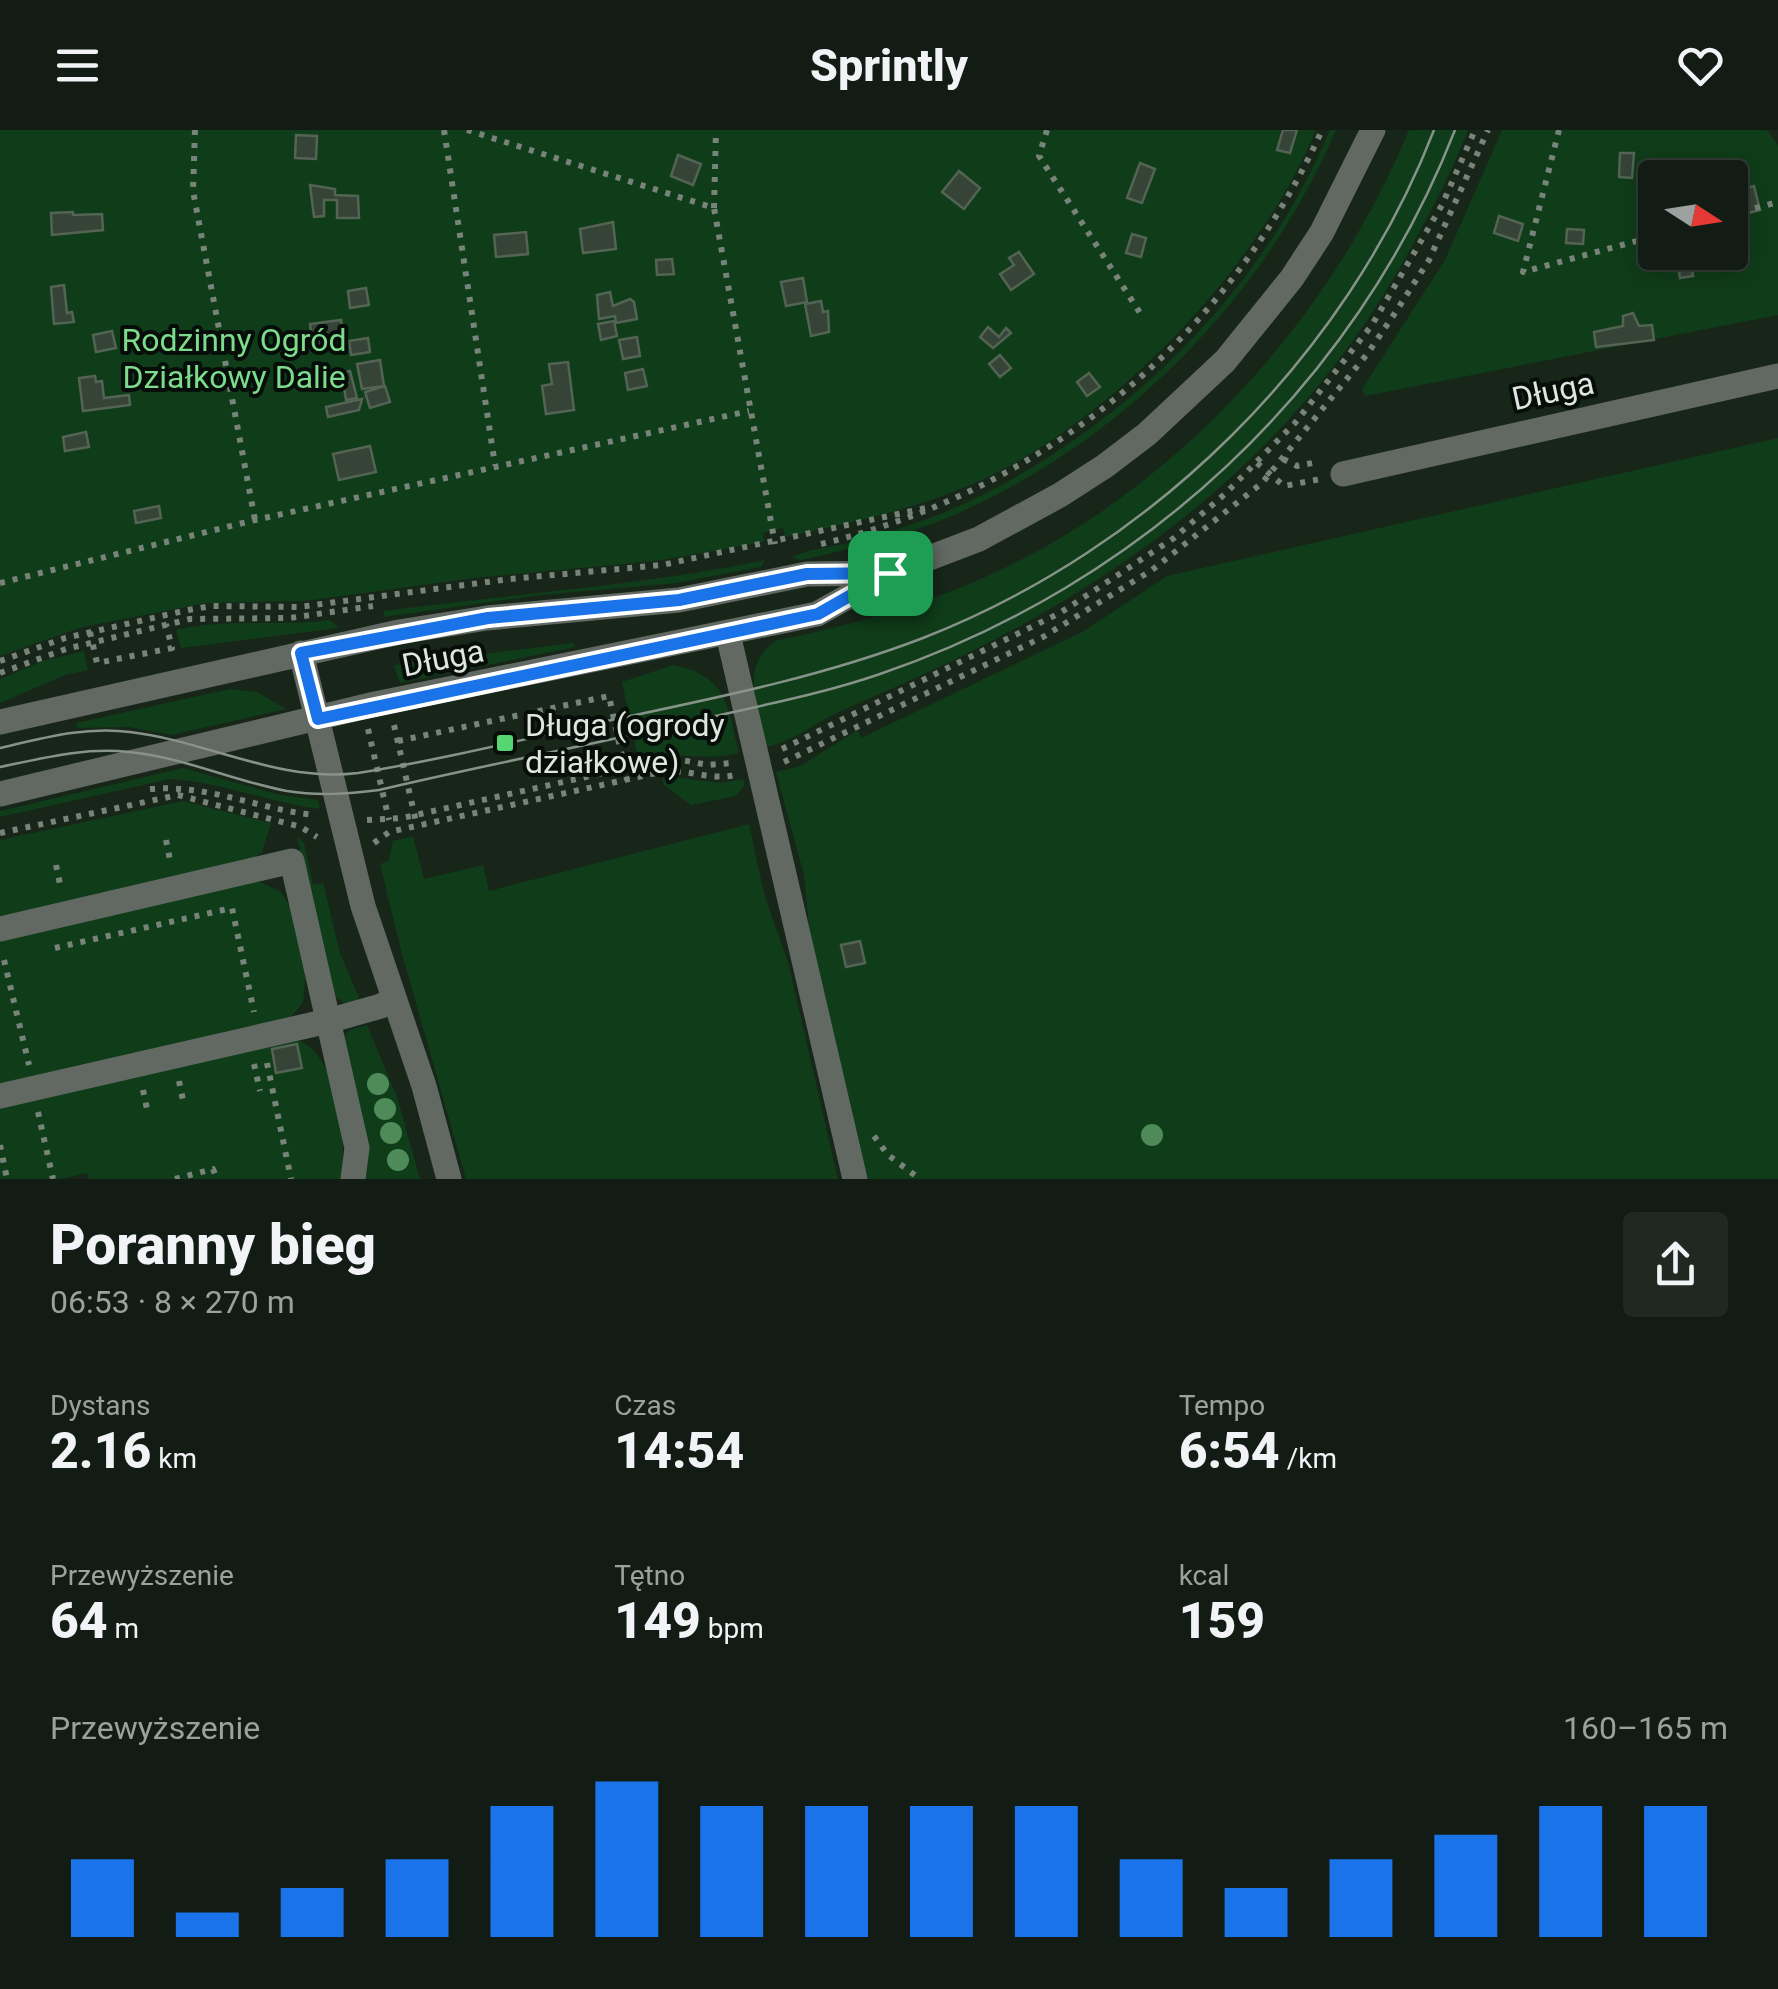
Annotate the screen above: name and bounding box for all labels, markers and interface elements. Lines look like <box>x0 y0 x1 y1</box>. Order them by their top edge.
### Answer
icon: menu <box>50 38 105 93</box>
icon: heart <box>1673 38 1728 93</box>
text: Sprintly <box>810 39 968 92</box>
north arrow <box>1638 160 1748 270</box>
map controls <box>1638 160 1748 270</box>
park label: Rodzinny Ogród Działkowy Dalie <box>122 321 346 396</box>
street label: Długa <box>1509 364 1597 418</box>
pin <box>848 531 933 616</box>
icon: arrive <box>863 546 918 601</box>
street label: Długa <box>399 631 487 685</box>
place label: Długa (ogrody działkowe) <box>525 706 725 781</box>
marker: Długa (ogrody działkowe) <box>494 732 516 754</box>
button: share <box>1623 1212 1728 1317</box>
text: Poranny bieg <box>50 1213 376 1277</box>
text: 06:53 · 8 × 270 m <box>50 1283 295 1321</box>
text: Dystans <box>50 1389 150 1422</box>
text: Czas <box>614 1389 676 1422</box>
text: Tempo <box>1179 1389 1265 1422</box>
text: 2.16 <box>50 1422 151 1480</box>
text: 14:54 <box>614 1422 744 1480</box>
text: 6:54 <box>1179 1422 1280 1480</box>
text: km <box>151 1442 197 1475</box>
text: /km <box>1280 1442 1337 1475</box>
text: Przewyższenie <box>50 1559 234 1592</box>
text: Tętno <box>614 1559 685 1592</box>
text: kcal <box>1179 1559 1229 1592</box>
text: 64 <box>50 1592 108 1650</box>
text: 149 <box>614 1592 701 1650</box>
text: 159 <box>1179 1592 1265 1650</box>
text: m <box>108 1612 139 1645</box>
text: bpm <box>701 1612 764 1645</box>
text: Przewyższenie <box>50 1709 260 1747</box>
text: 160–165 m <box>1563 1709 1728 1747</box>

